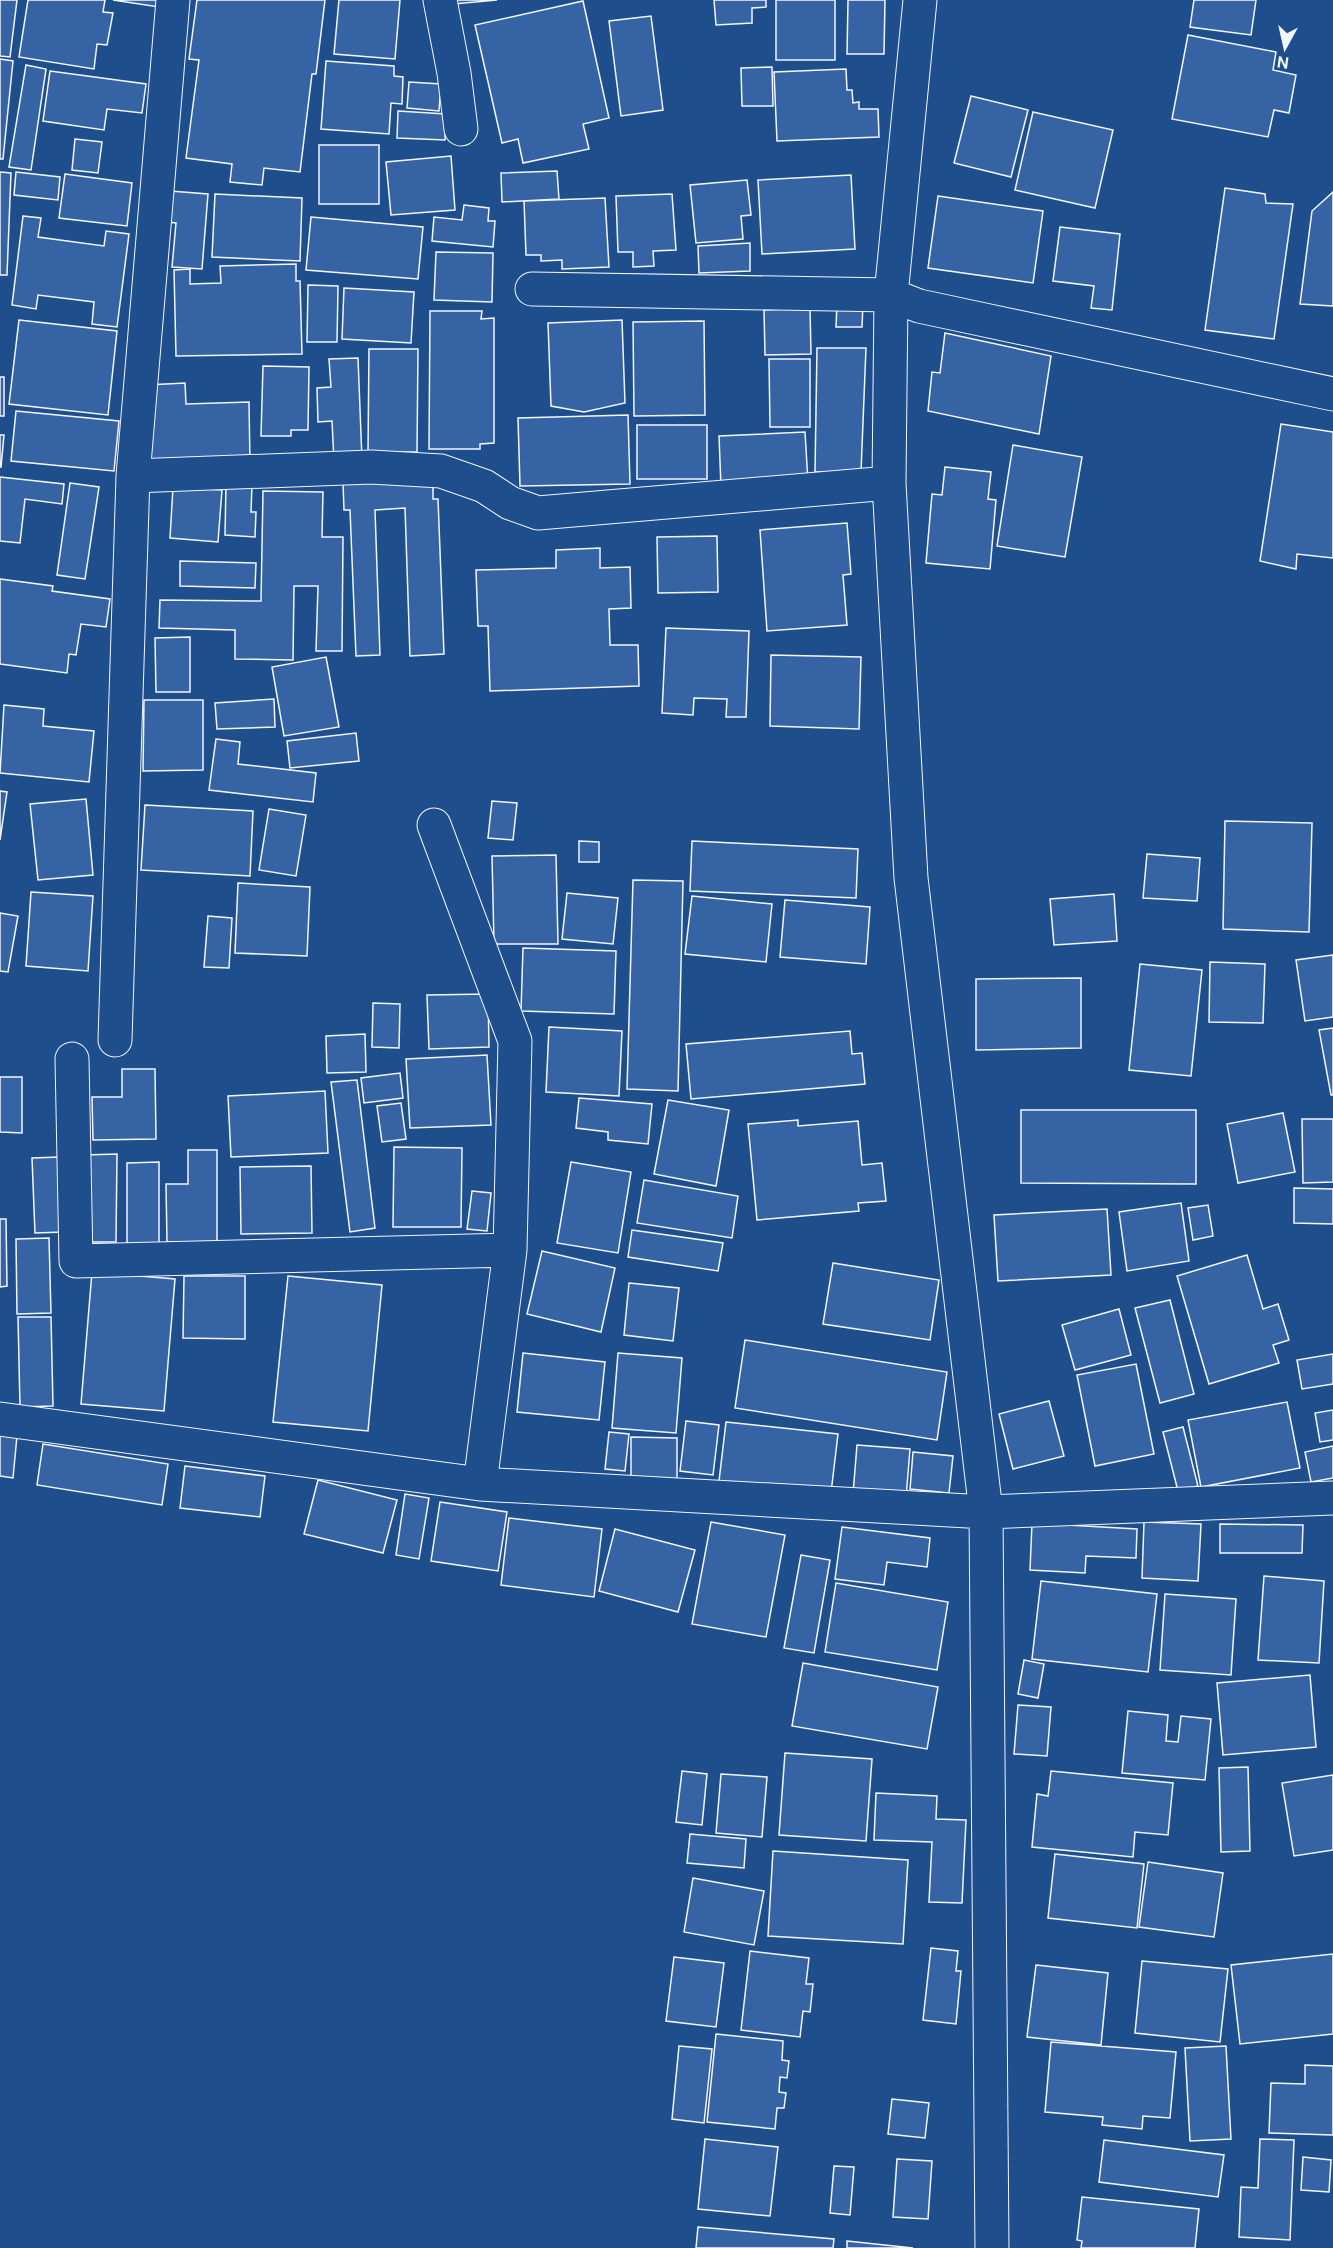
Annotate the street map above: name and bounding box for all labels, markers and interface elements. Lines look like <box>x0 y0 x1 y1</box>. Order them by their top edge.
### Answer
north arrow <box>1255 18 1315 78</box>
text: N <box>1276 51 1290 74</box>

